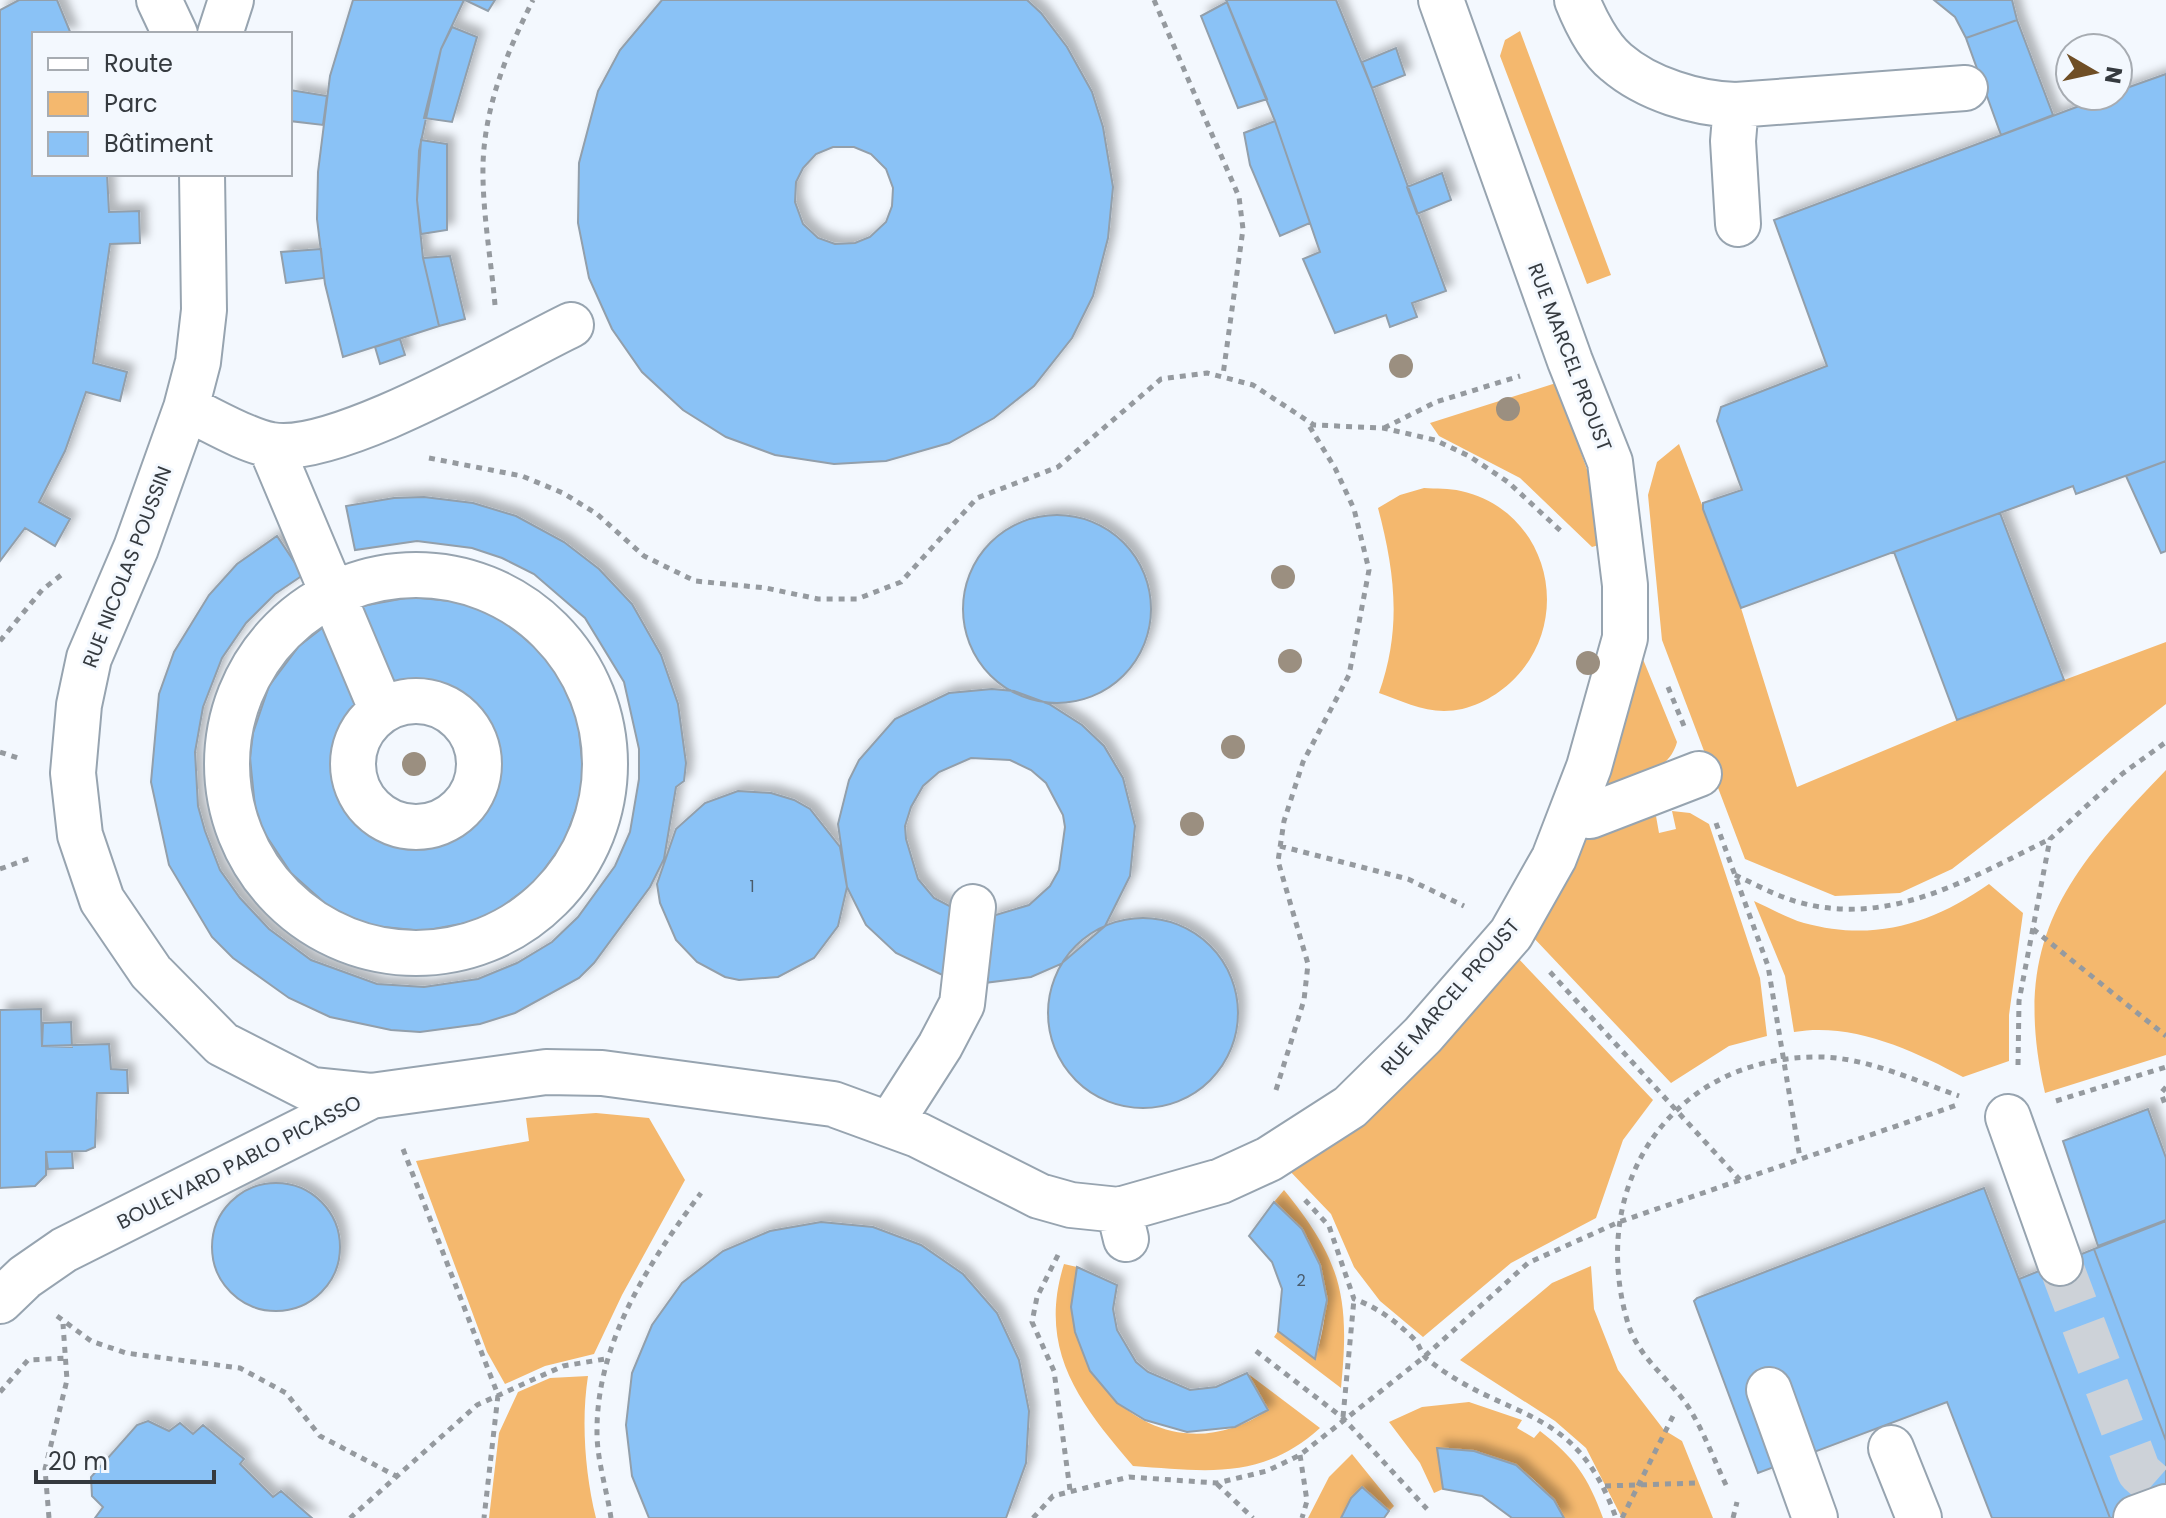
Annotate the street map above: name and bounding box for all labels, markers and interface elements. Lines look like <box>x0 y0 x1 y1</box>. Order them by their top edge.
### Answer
legend <box>32 32 292 176</box>
north arrow <box>2054 32 2134 112</box>
text: Route <box>104 47 173 80</box>
text: N <box>2097 64 2130 86</box>
text: Parc <box>104 87 158 120</box>
text: Bâtiment <box>104 127 213 160</box>
street label: RUE MARCEL PROUST <box>1521 259 1619 455</box>
street label: RUE NICOLAS POUSSIN <box>76 462 178 672</box>
house number: 1 <box>749 875 755 898</box>
street label: RUE MARCEL PROUST <box>1374 912 1526 1081</box>
street label: BOULEVARD PABLO PICASSO <box>112 1088 366 1236</box>
house number: 2 <box>1296 1269 1306 1292</box>
scale bar <box>36 1434 214 1484</box>
text: 20 m <box>48 1445 108 1478</box>

